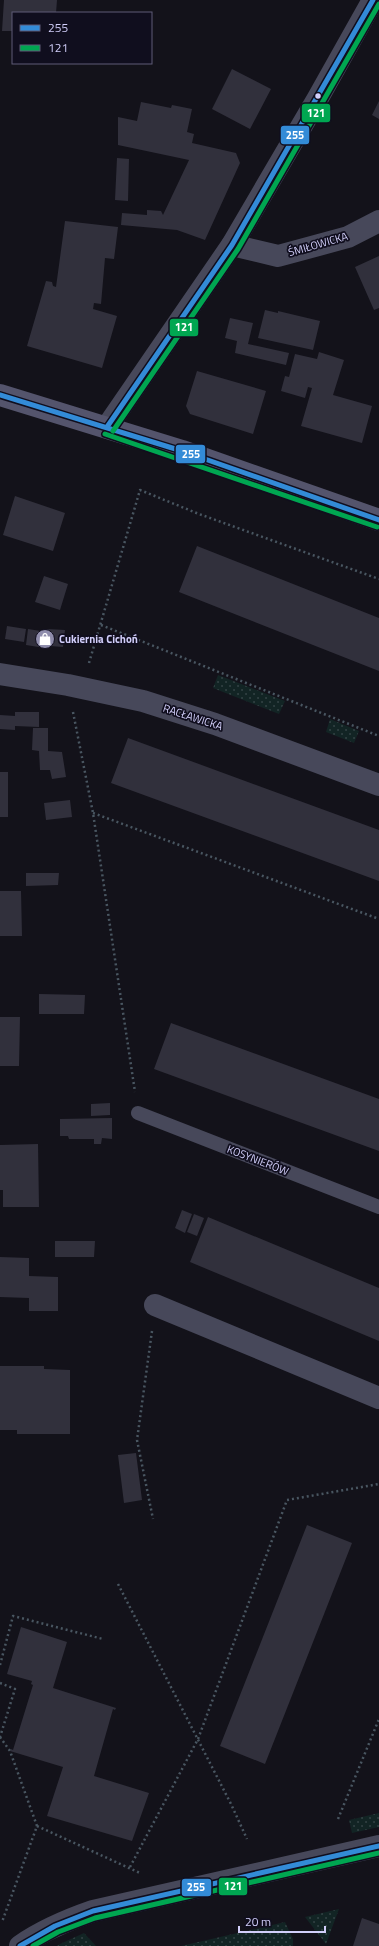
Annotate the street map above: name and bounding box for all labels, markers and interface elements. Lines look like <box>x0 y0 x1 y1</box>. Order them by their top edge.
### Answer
legend <box>12 12 152 64</box>
text: 255 <box>48 18 68 37</box>
text: 121 <box>48 38 68 57</box>
unlabelled marker <box>313 91 323 101</box>
line badge: 121 <box>301 103 331 123</box>
text: 121 <box>307 105 325 121</box>
line badge: 255 <box>280 125 310 145</box>
text: 255 <box>286 127 304 143</box>
street label: ŚMIŁOWICKA <box>286 228 350 260</box>
line badge: 121 <box>169 318 199 337</box>
text: 121 <box>175 319 193 335</box>
line badge: 255 <box>175 444 206 464</box>
text: 255 <box>182 446 200 462</box>
shop icon: Cukiernia Cichoń <box>34 628 56 650</box>
place label: Cukiernia Cichoń <box>59 631 138 647</box>
street label: RACŁAWICKA <box>161 700 225 734</box>
street label: KOSYNIERÓW <box>225 1141 291 1179</box>
line badge: 121 <box>218 1877 248 1896</box>
line badge: 255 <box>181 1878 212 1897</box>
text: 121 <box>224 1878 242 1894</box>
text: 255 <box>187 1879 205 1895</box>
scale bar <box>239 1908 325 1934</box>
text: 20 m <box>245 1912 271 1931</box>

